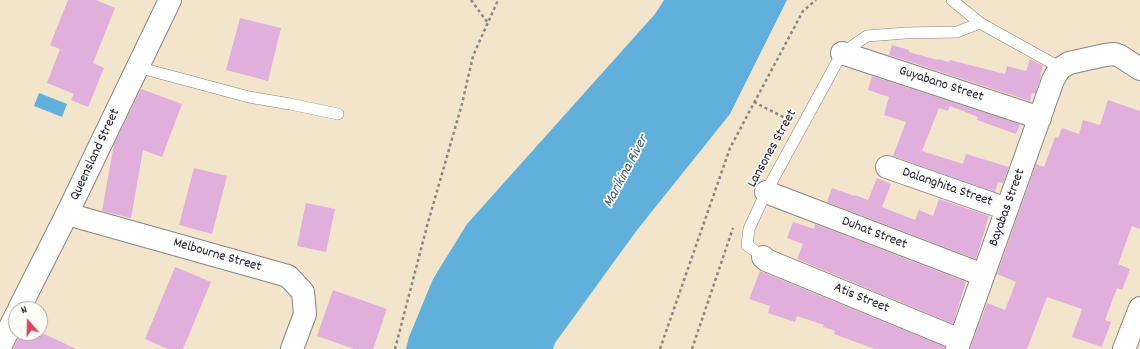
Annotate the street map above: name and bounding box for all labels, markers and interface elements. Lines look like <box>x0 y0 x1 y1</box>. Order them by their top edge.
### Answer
street label: Guyabano Street <box>897 63 985 107</box>
street label: Queensland Street <box>67 107 125 203</box>
street label: Lansones Street <box>745 107 801 191</box>
water label: Marikina River <box>601 133 653 211</box>
street label: Dalanghita Street <box>900 165 994 211</box>
street label: Bayabas Street <box>986 167 1030 249</box>
street label: Duhat Street <box>839 214 909 254</box>
street label: Melbourne Street <box>171 235 263 277</box>
street label: Atis Street <box>831 280 891 318</box>
north arrow <box>8 301 48 341</box>
text: N <box>19 302 30 319</box>

